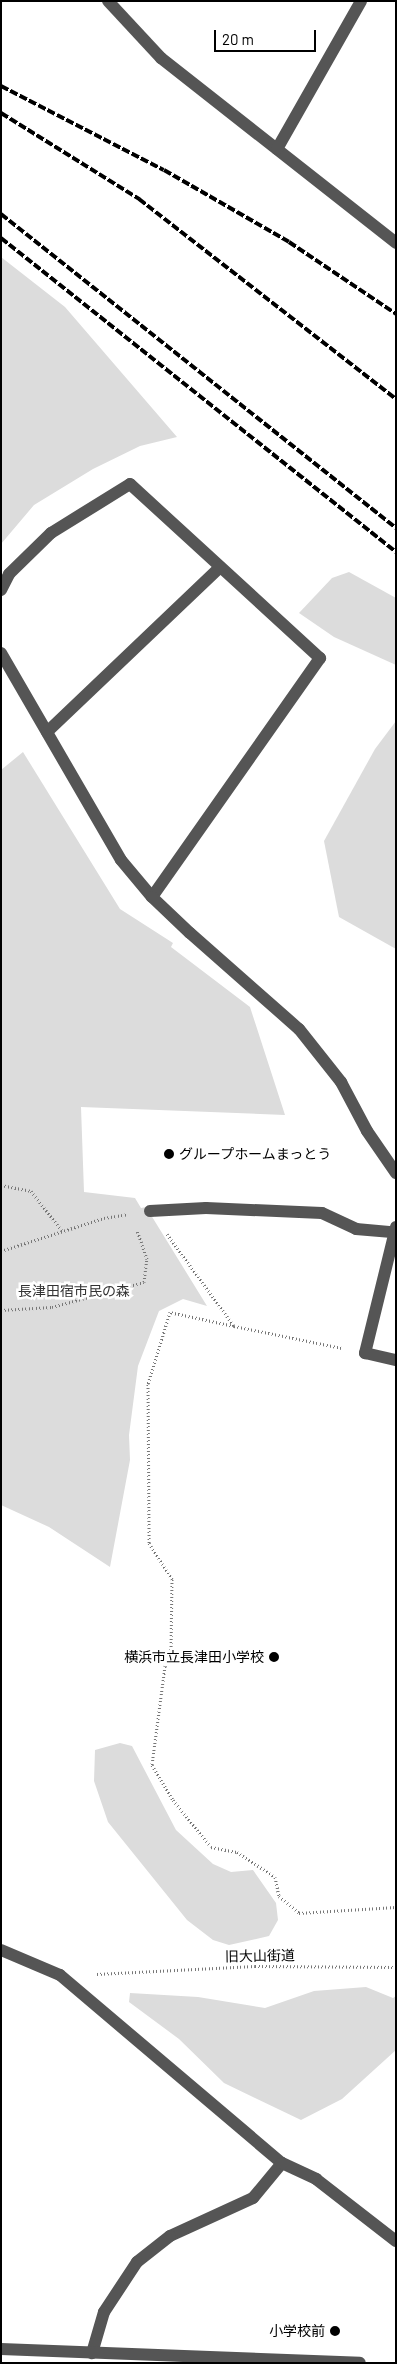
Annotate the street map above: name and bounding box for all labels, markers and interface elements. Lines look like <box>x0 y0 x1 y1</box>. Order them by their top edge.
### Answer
scale bar <box>217 20 320 52</box>
text: 20 m <box>222 30 254 48</box>
place label: グループホームまっとう <box>179 1146 333 1162</box>
marker: グループホームまっとう <box>163 1148 175 1160</box>
park label: 長津田宿市民の森 <box>18 1283 130 1299</box>
place label: 横浜市立長津田小学校 <box>124 1649 264 1665</box>
marker: 横浜市立長津田小学校 <box>268 1651 280 1663</box>
street label: 旧大山街道 <box>225 1947 295 1965</box>
place label: 小学校前 <box>269 2323 325 2339</box>
marker: 小学校前 <box>329 2325 341 2337</box>

